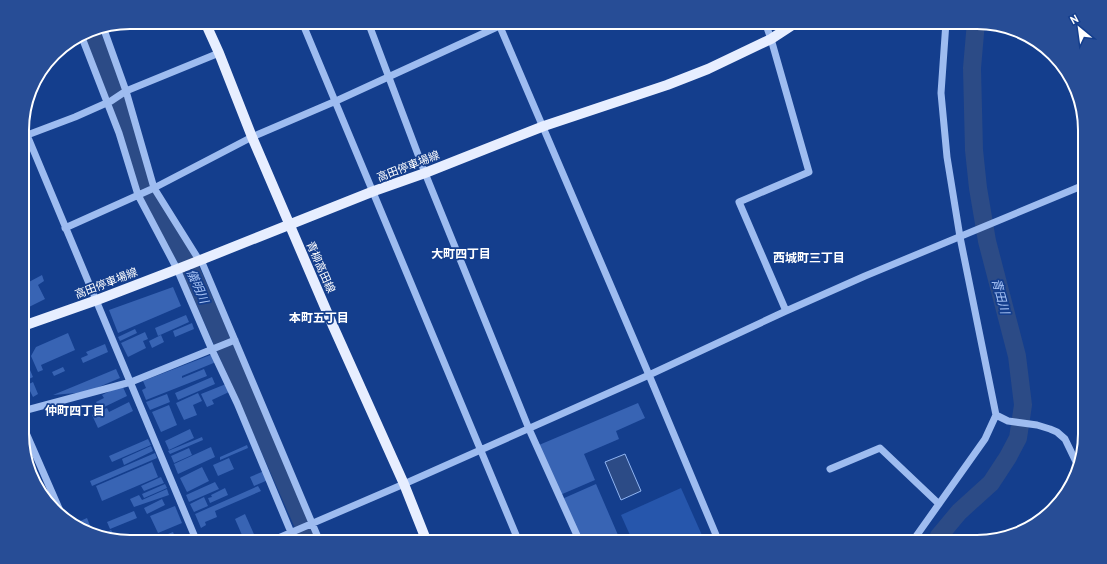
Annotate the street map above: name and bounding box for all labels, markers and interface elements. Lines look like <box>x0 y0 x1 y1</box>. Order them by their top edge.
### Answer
north arrow <box>1059 8 1099 48</box>
text: N <box>1068 11 1081 27</box>
street label: 高田停車場線 <box>375 148 441 184</box>
street label: 青柳高田線 <box>303 239 339 295</box>
district label: 大町四丁目 <box>431 246 491 261</box>
district label: 西城町三丁目 <box>773 250 845 265</box>
street label: 高田停車場線 <box>73 265 139 301</box>
water label: 儀明川 <box>184 266 213 307</box>
water label: 青田川 <box>989 277 1013 317</box>
district label: 本町五丁目 <box>289 310 349 325</box>
district label: 仲町四丁目 <box>45 403 105 418</box>

